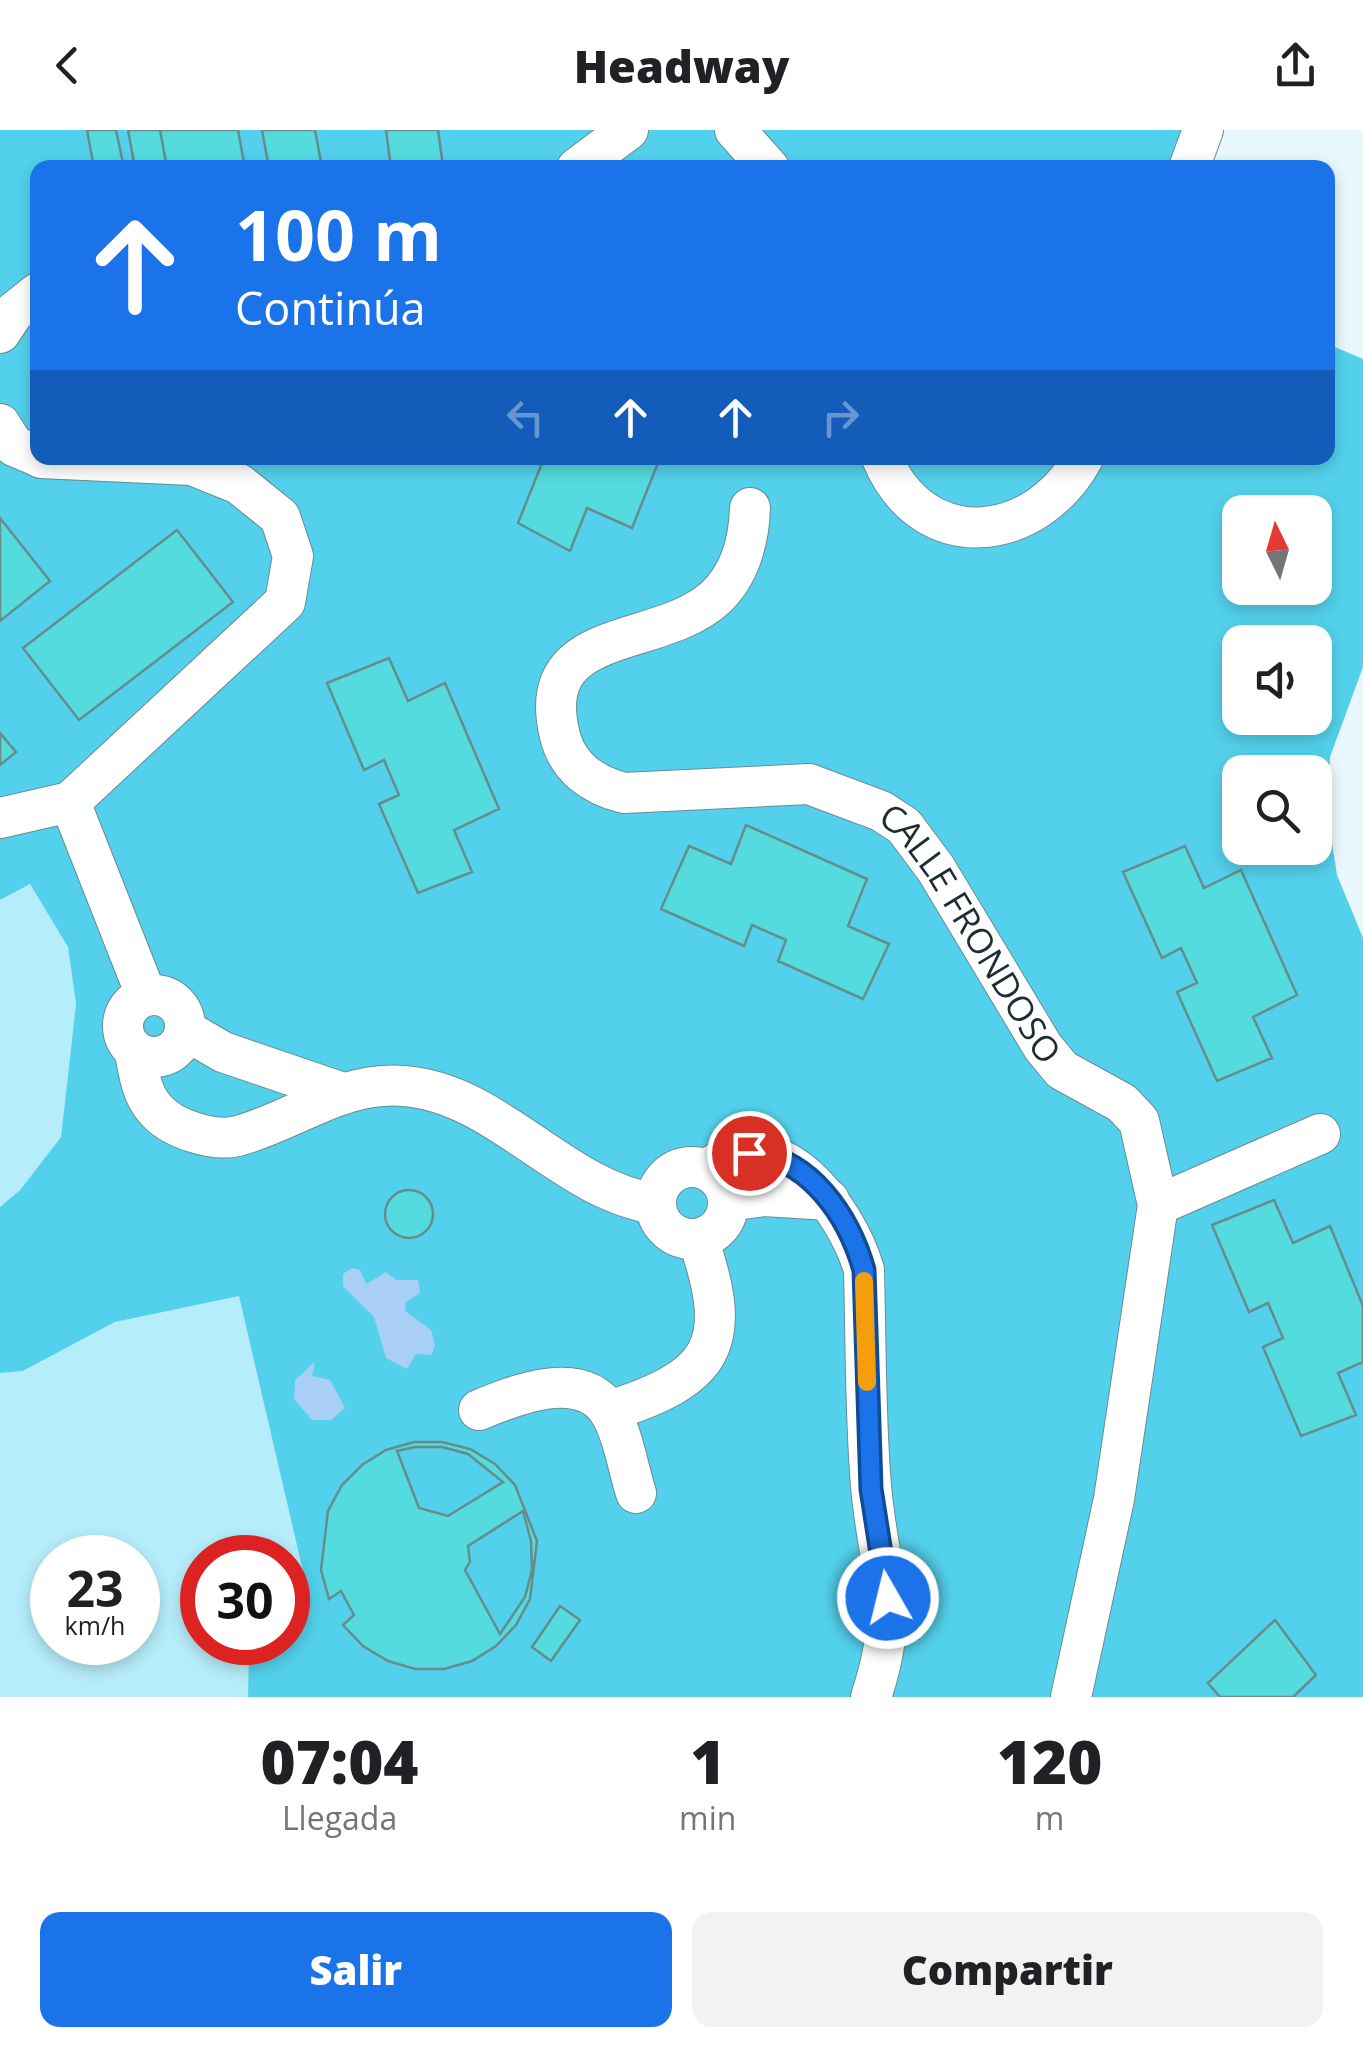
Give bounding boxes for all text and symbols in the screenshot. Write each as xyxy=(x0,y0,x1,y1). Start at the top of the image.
text: Headway xyxy=(574,35,789,96)
icon: back xyxy=(40,38,95,93)
icon: share xyxy=(1268,38,1323,93)
text: 100 m xyxy=(235,186,442,282)
icon: ahead xyxy=(70,200,200,330)
text: Continúa xyxy=(235,277,426,338)
icon: left xyxy=(498,390,553,445)
icon: ahead xyxy=(603,390,658,445)
icon: ahead xyxy=(708,390,763,445)
icon: right xyxy=(813,390,868,445)
north arrow xyxy=(1222,495,1332,605)
map controls xyxy=(1222,495,1332,865)
button: sound xyxy=(1222,625,1332,735)
button: search xyxy=(1222,755,1332,865)
street label: CALLE FRONDOSO xyxy=(871,792,1072,1073)
pin xyxy=(707,1111,792,1196)
icon: arrive xyxy=(722,1126,777,1181)
speed limit sign: 30 xyxy=(180,1535,310,1665)
position arrow xyxy=(836,1546,940,1650)
text: 23 xyxy=(66,1554,124,1622)
text: km/h xyxy=(65,1608,125,1642)
text: 07:04 xyxy=(261,1720,419,1802)
text: 1 xyxy=(690,1720,725,1802)
text: 120 xyxy=(997,1720,1102,1802)
text: Llegada xyxy=(282,1796,397,1839)
text: min xyxy=(679,1796,736,1839)
text: m xyxy=(1035,1796,1064,1839)
button: Salir xyxy=(40,1912,672,2027)
button: Compartir xyxy=(692,1912,1323,2027)

